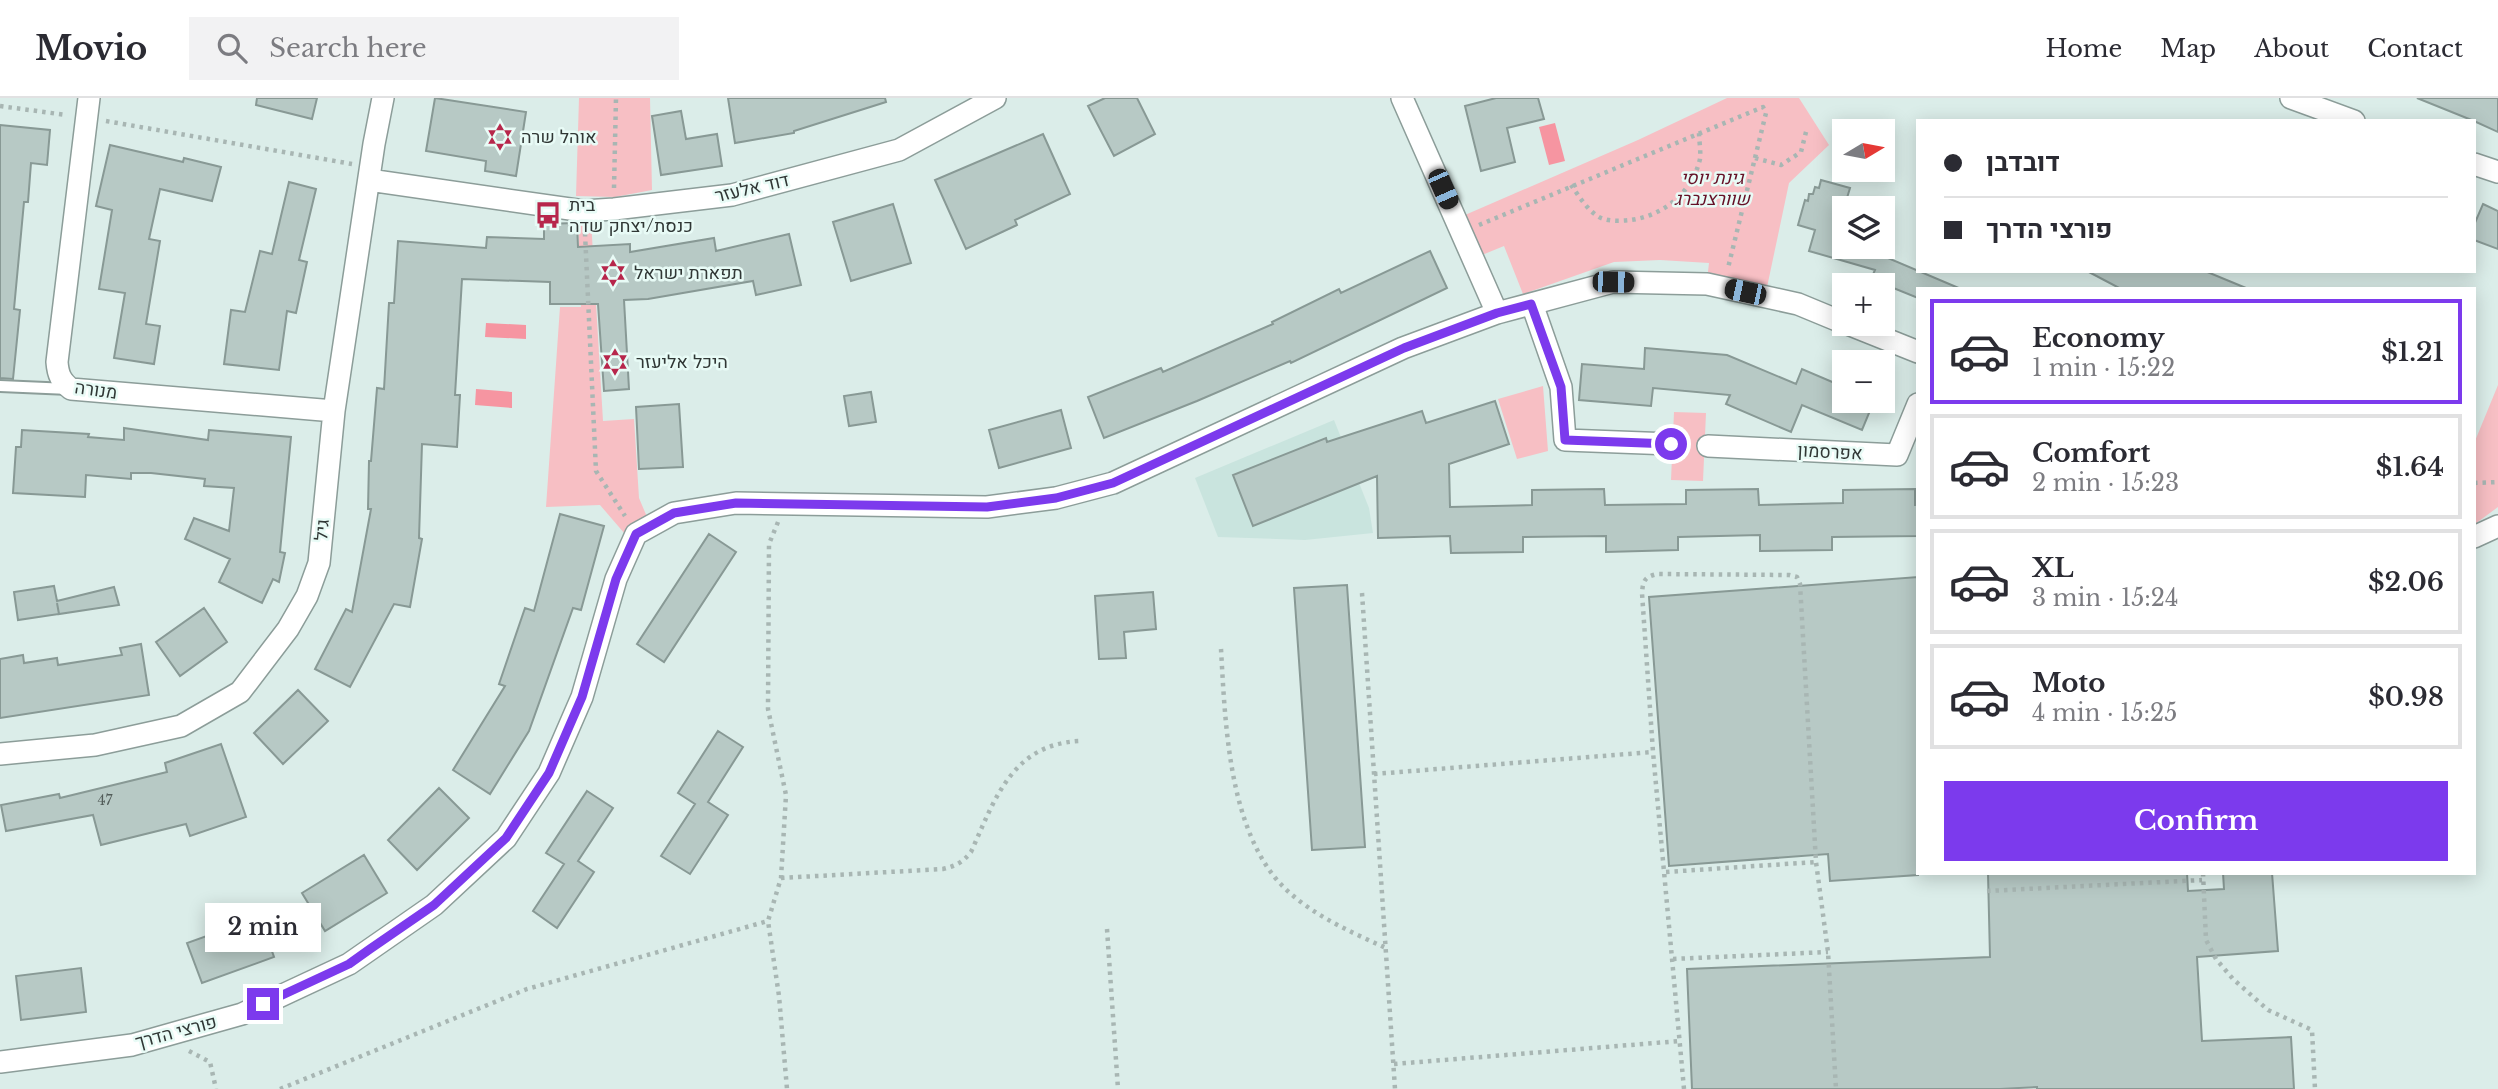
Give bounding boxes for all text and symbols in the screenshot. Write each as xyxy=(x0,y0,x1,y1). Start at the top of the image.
search box xyxy=(189,17,679,80)
text: Movio xyxy=(35,28,147,69)
icon: search xyxy=(213,29,251,67)
text: Search here xyxy=(269,32,427,64)
text: Home xyxy=(2046,34,2122,63)
text: Map xyxy=(2160,34,2216,63)
text: About xyxy=(2254,34,2329,63)
text: Contact xyxy=(2367,34,2463,63)
north arrow xyxy=(1832,119,1895,182)
map controls xyxy=(1832,119,1895,413)
synagogue icon: אוהל שרה xyxy=(485,122,515,152)
place label: אוהל שרה xyxy=(521,126,597,148)
text: דובדבן xyxy=(1986,146,2060,178)
car xyxy=(1425,166,1462,212)
park label: גינת יוסי שוורצנברג xyxy=(1674,167,1751,210)
street label: דוד אלעזר xyxy=(713,169,791,207)
place label: בית כנסת/יצחק שדה xyxy=(569,194,693,237)
button: layers xyxy=(1832,196,1895,259)
bus stop icon: בית כנסת/יצחק שדה xyxy=(533,200,563,230)
text: פורצי הדרך xyxy=(1986,213,2112,245)
synagogue icon: תפארת ישראל xyxy=(598,258,628,288)
place label: תפארת ישראל xyxy=(634,262,743,284)
car xyxy=(1592,271,1635,293)
button: + xyxy=(1832,273,1895,336)
car xyxy=(1723,277,1768,307)
icon: car xyxy=(1948,320,2011,383)
text: Economy xyxy=(2032,322,2165,354)
text: $1.21 xyxy=(2381,336,2444,368)
synagogue icon: היכל אליעזר xyxy=(600,347,630,377)
button: − xyxy=(1832,350,1895,413)
place label: היכל אליעזר xyxy=(636,351,728,373)
text: 1 min · 15:22 xyxy=(2032,354,2175,382)
street label: מנורה xyxy=(73,376,119,404)
route start xyxy=(1655,428,1687,460)
icon: car xyxy=(1948,435,2011,498)
text: Comfort xyxy=(2032,437,2150,469)
street label: אפרסמון xyxy=(1797,439,1863,465)
text: $1.64 xyxy=(2376,451,2444,483)
text: 2 min · 15:23 xyxy=(2032,469,2179,497)
street label: גיל xyxy=(310,518,334,542)
icon: car xyxy=(1948,550,2011,613)
text: XL xyxy=(2032,552,2074,584)
text: $2.06 xyxy=(2368,566,2444,598)
text: 3 min · 15:24 xyxy=(2032,584,2178,612)
icon: car xyxy=(1948,665,2011,728)
text: Moto xyxy=(2032,667,2105,699)
text: $0.98 xyxy=(2368,681,2444,713)
text: 4 min · 15:25 xyxy=(2032,699,2177,727)
button: Confirm xyxy=(1944,781,2448,861)
house number: 47 xyxy=(97,791,114,809)
callout: 2 min xyxy=(205,902,321,951)
text: 2 min xyxy=(228,913,298,941)
route end xyxy=(247,988,279,1020)
street label: פורצי הדרך xyxy=(133,1011,219,1053)

